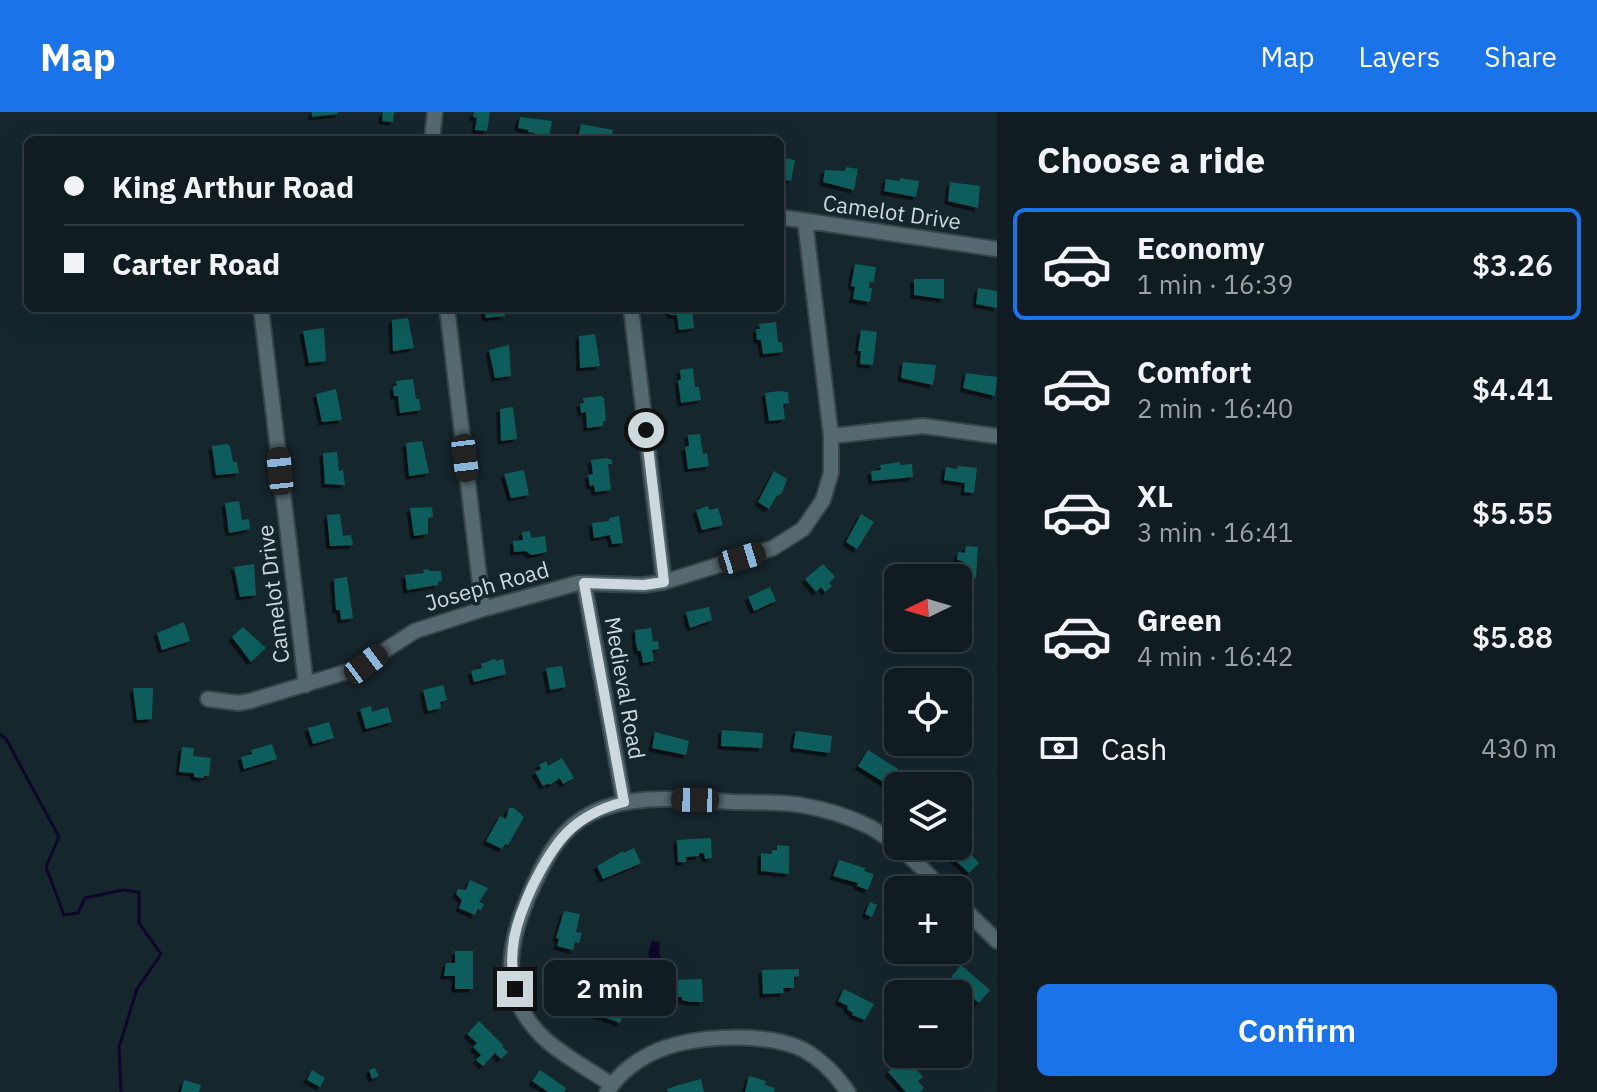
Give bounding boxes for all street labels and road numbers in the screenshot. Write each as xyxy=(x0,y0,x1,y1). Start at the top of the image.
street label: Camelot Drive xyxy=(821,187,963,236)
street label: Camelot Drive xyxy=(250,523,295,665)
street label: Joseph Road xyxy=(422,554,552,617)
street label: Medieval Road xyxy=(599,614,652,761)

